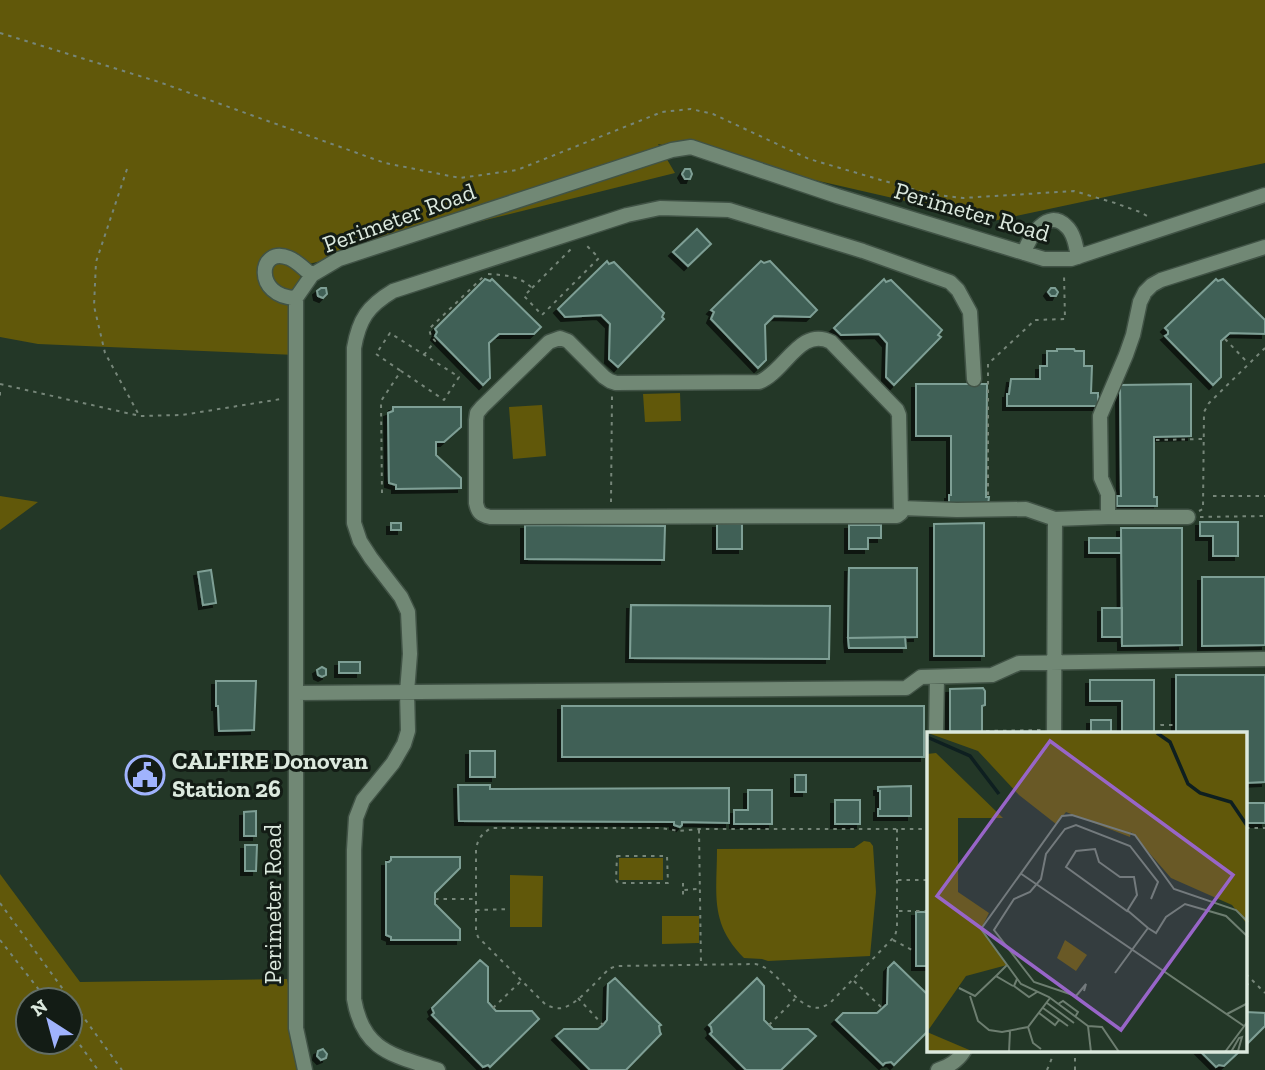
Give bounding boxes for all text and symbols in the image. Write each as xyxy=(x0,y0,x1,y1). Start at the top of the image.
street label: Perimeter Road xyxy=(891,175,1053,248)
street label: Perimeter Road xyxy=(319,177,479,259)
inset map xyxy=(927,732,1248,1052)
place label: CALFIRE Donovan Station 26 xyxy=(172,746,368,803)
public building icon: CALFIRE Donovan Station 26 xyxy=(124,754,166,796)
street label: Perimeter Road xyxy=(258,824,287,984)
north arrow xyxy=(14,986,84,1056)
text: N xyxy=(27,994,52,1021)

